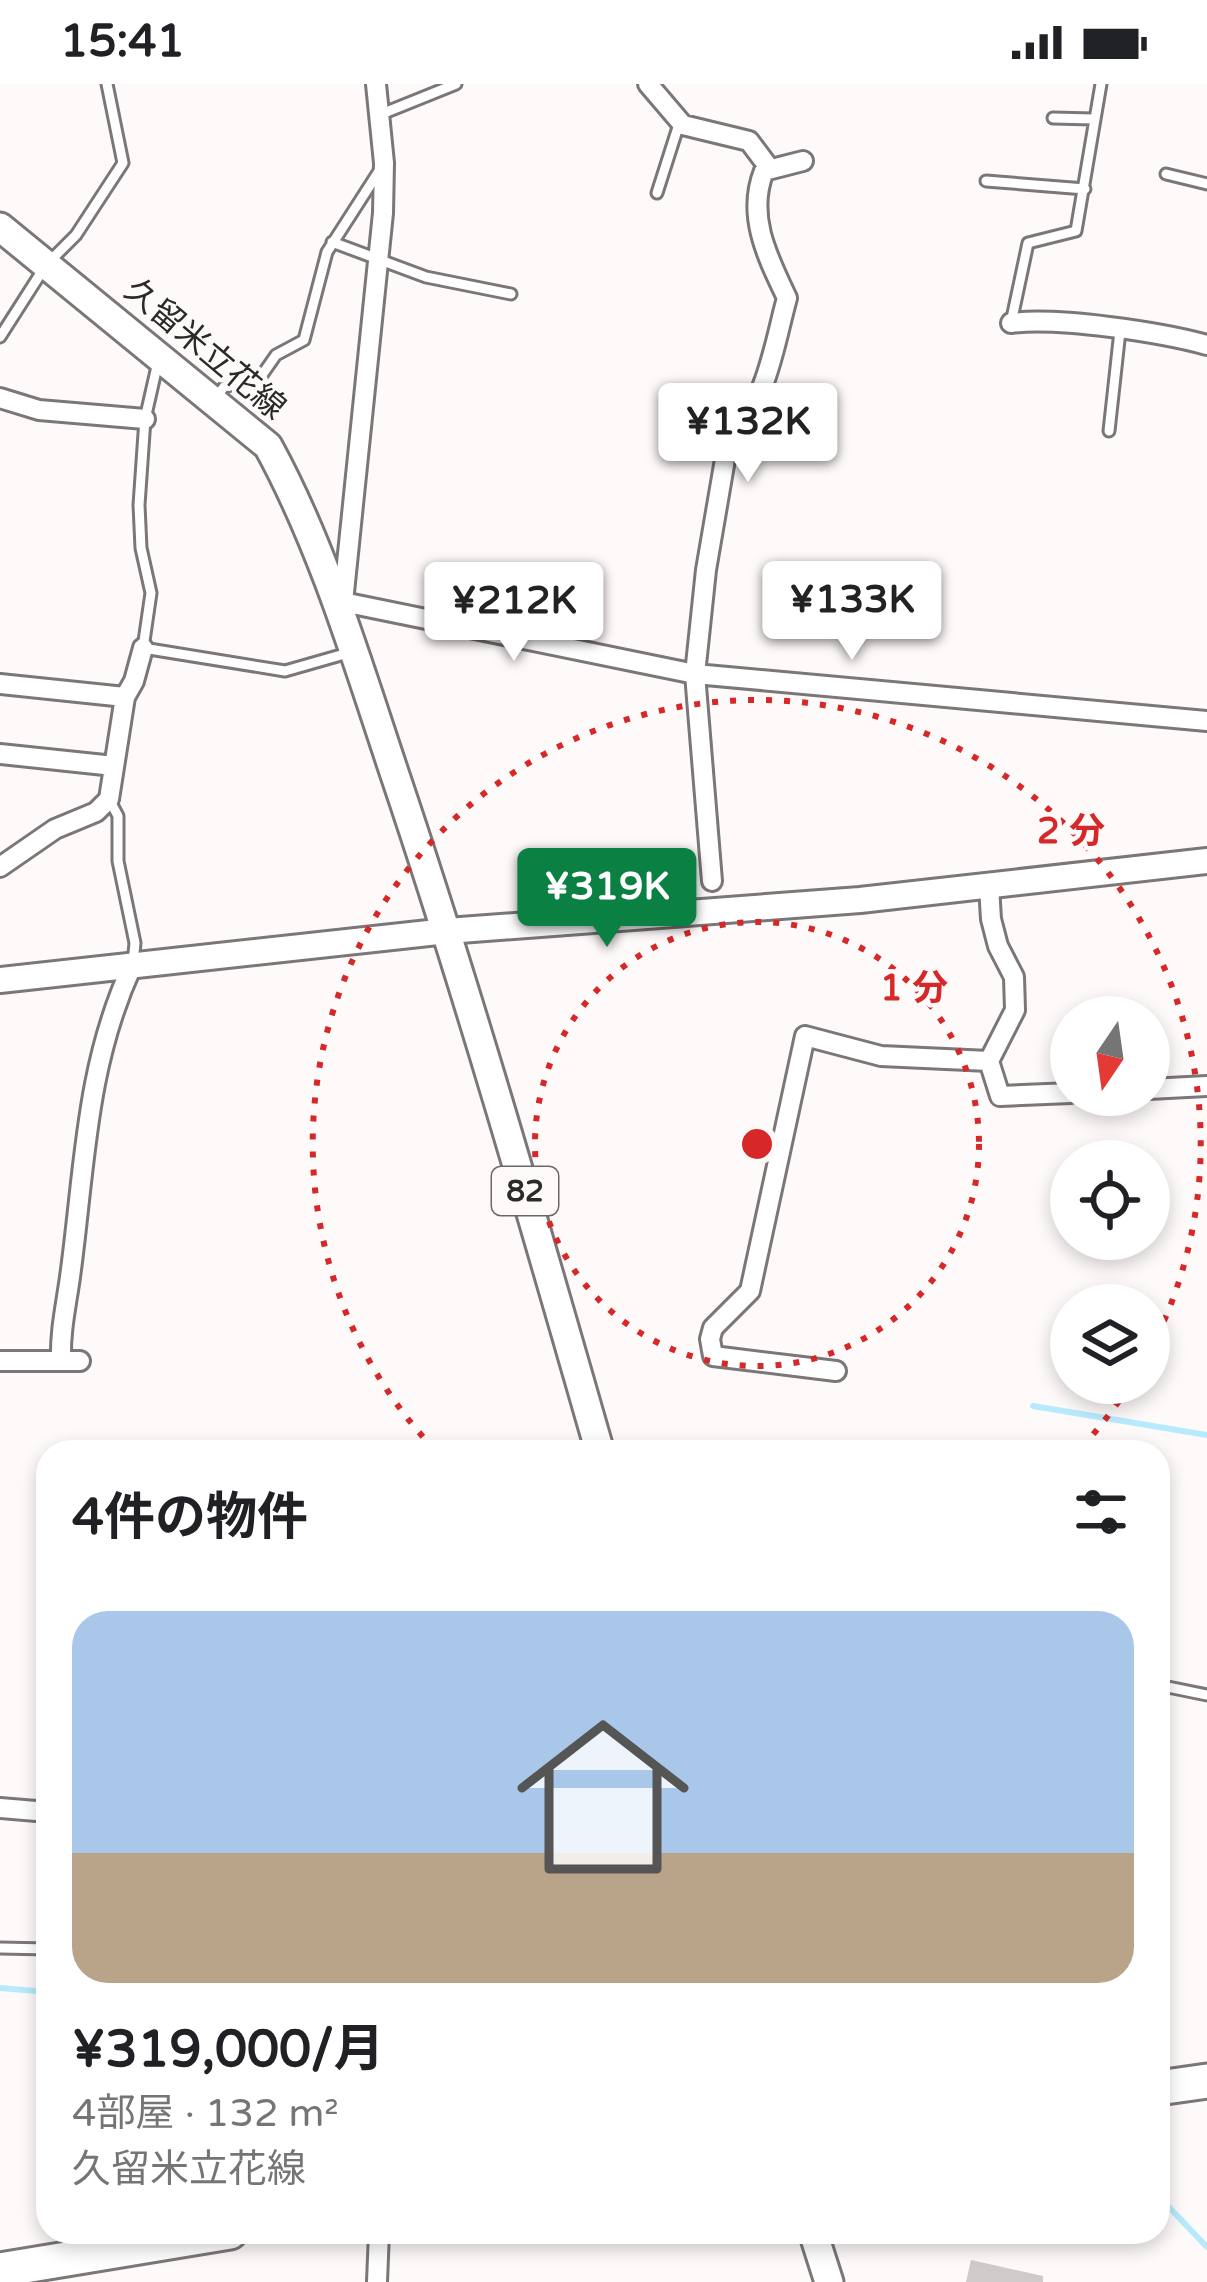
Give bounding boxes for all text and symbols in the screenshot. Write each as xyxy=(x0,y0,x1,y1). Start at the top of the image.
text: 15:41 xyxy=(60,15,185,69)
street label: 久留米立花線 xyxy=(117,270,293,428)
pin: ¥132K xyxy=(664,383,832,485)
text: ¥132K xyxy=(685,398,811,445)
pin: ¥133K xyxy=(768,561,936,663)
pin: ¥212K xyxy=(430,562,598,664)
text: ¥133K xyxy=(789,576,915,623)
text: ¥212K xyxy=(451,577,577,624)
text: 2 分 xyxy=(1037,810,1105,853)
pin: ¥319K xyxy=(523,848,691,950)
text: ¥319K xyxy=(544,863,670,910)
text: 1 分 xyxy=(880,967,948,1010)
north arrow xyxy=(1050,996,1170,1116)
map controls xyxy=(1050,996,1170,1404)
centre of rings xyxy=(736,1123,778,1165)
button: locate xyxy=(1050,1140,1170,1260)
road number: 82 xyxy=(492,1167,558,1215)
button: layers xyxy=(1050,1284,1170,1404)
icon: filters xyxy=(1068,1479,1134,1545)
text: 4件の物件 xyxy=(72,1487,308,1549)
icon: home xyxy=(495,1689,711,1905)
text: ¥319,000/月 xyxy=(72,2019,385,2081)
text: 4部屋 · 132 m² xyxy=(72,2090,339,2137)
text: 久留米立花線 xyxy=(72,2146,306,2193)

